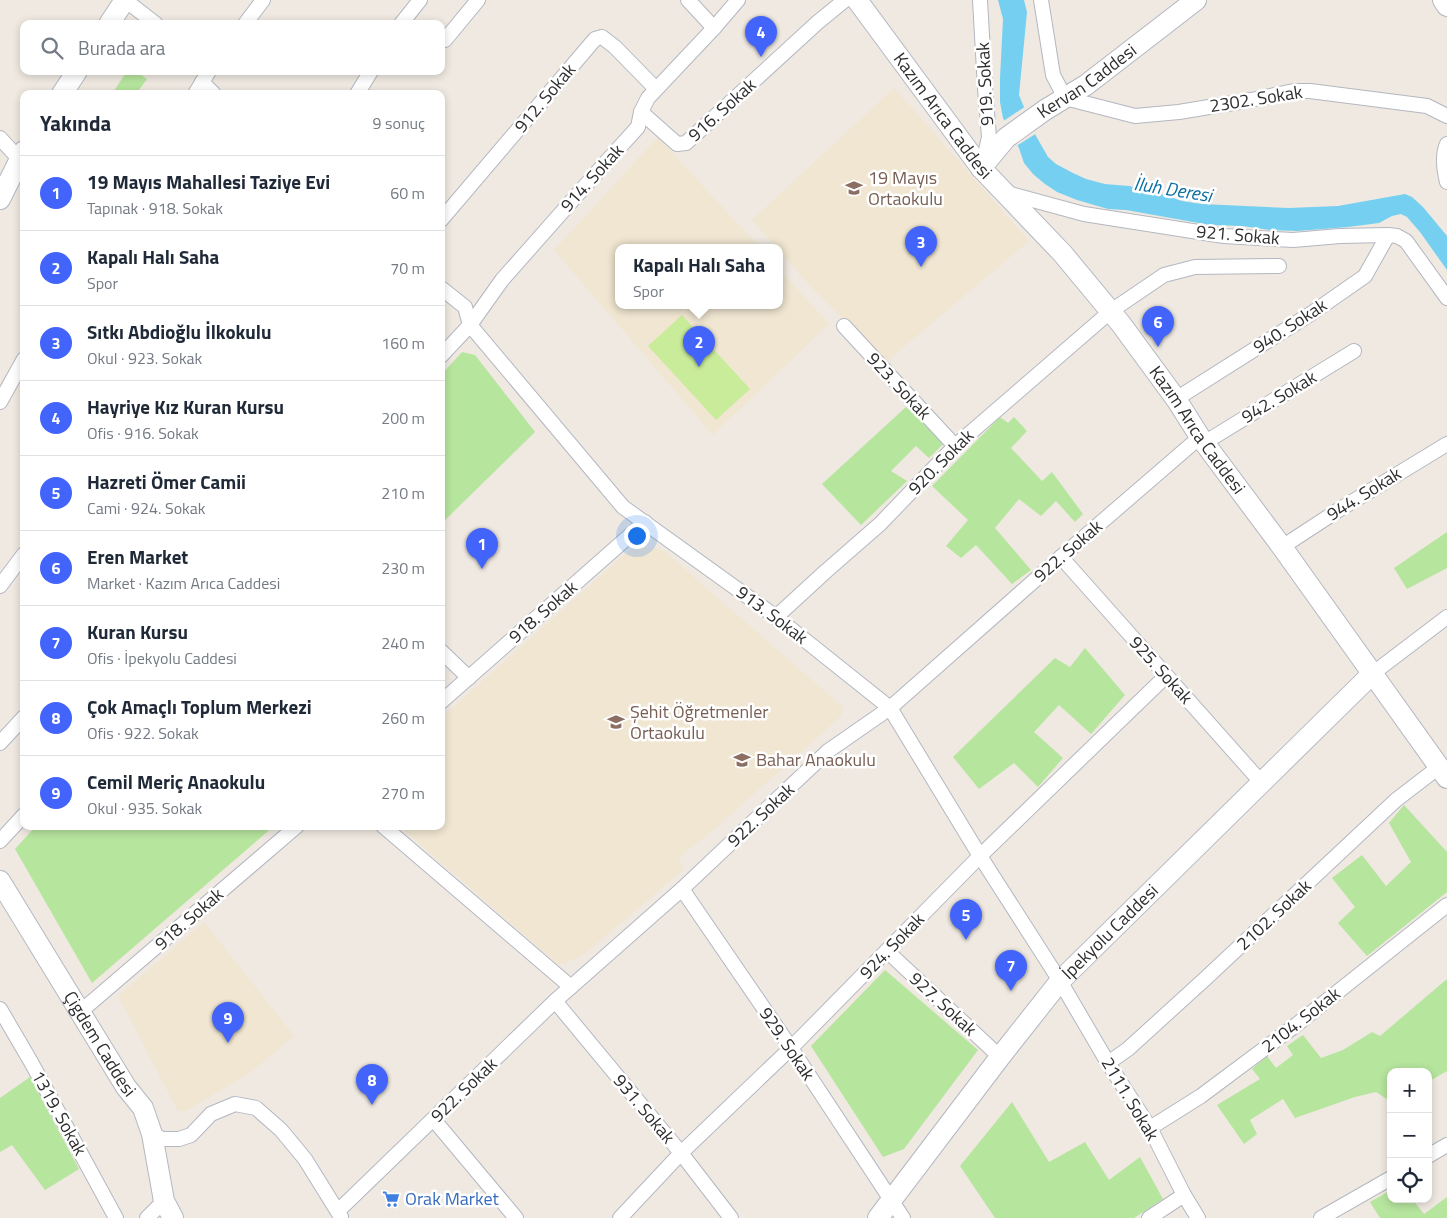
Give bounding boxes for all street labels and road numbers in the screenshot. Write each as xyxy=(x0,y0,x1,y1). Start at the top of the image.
street label: Kervan Caddesi xyxy=(1031,37,1142,125)
street label: 919. Sokak xyxy=(969,41,1000,126)
street label: Kazım Arıca Caddesi xyxy=(887,47,999,185)
street label: 912. Sokak xyxy=(507,57,582,138)
street label: 916. Sokak xyxy=(682,71,762,148)
street label: 2302. Sokak xyxy=(1208,78,1305,119)
street label: 914. Sokak xyxy=(554,137,630,218)
street label: 921. Sokak xyxy=(1195,217,1281,252)
street label: 940. Sokak xyxy=(1247,291,1332,360)
street label: 923. Sokak xyxy=(861,346,938,426)
street label: Kazım Arıca Caddesi xyxy=(1143,360,1252,500)
street label: 942. Sokak xyxy=(1236,363,1322,430)
street label: 920. Sokak xyxy=(902,422,980,501)
street label: 944. Sokak xyxy=(1321,460,1407,527)
street label: 922. Sokak xyxy=(1027,513,1108,588)
street label: 918. Sokak xyxy=(502,574,583,649)
street label: 913. Sokak xyxy=(731,579,814,651)
street label: 925. Sokak xyxy=(1123,630,1200,710)
street label: 922. Sokak xyxy=(721,776,801,853)
street label: 2102. Sokak xyxy=(1230,873,1317,956)
street label: İpekyolu Caddesi xyxy=(1055,877,1164,985)
street label: 918. Sokak xyxy=(148,881,229,956)
street label: 924. Sokak xyxy=(853,906,931,985)
street label: 927. Sokak xyxy=(904,965,983,1042)
street label: 2104. Sokak xyxy=(1255,980,1346,1059)
street label: Çigdem Caddesi xyxy=(57,985,143,1103)
street label: 929. Sokak xyxy=(753,1002,822,1086)
street label: 922. Sokak xyxy=(424,1051,503,1128)
street label: 2111. Sokak xyxy=(1095,1052,1166,1146)
street label: 1319. Sokak xyxy=(25,1065,94,1161)
street label: 931. Sokak xyxy=(607,1068,682,1150)

